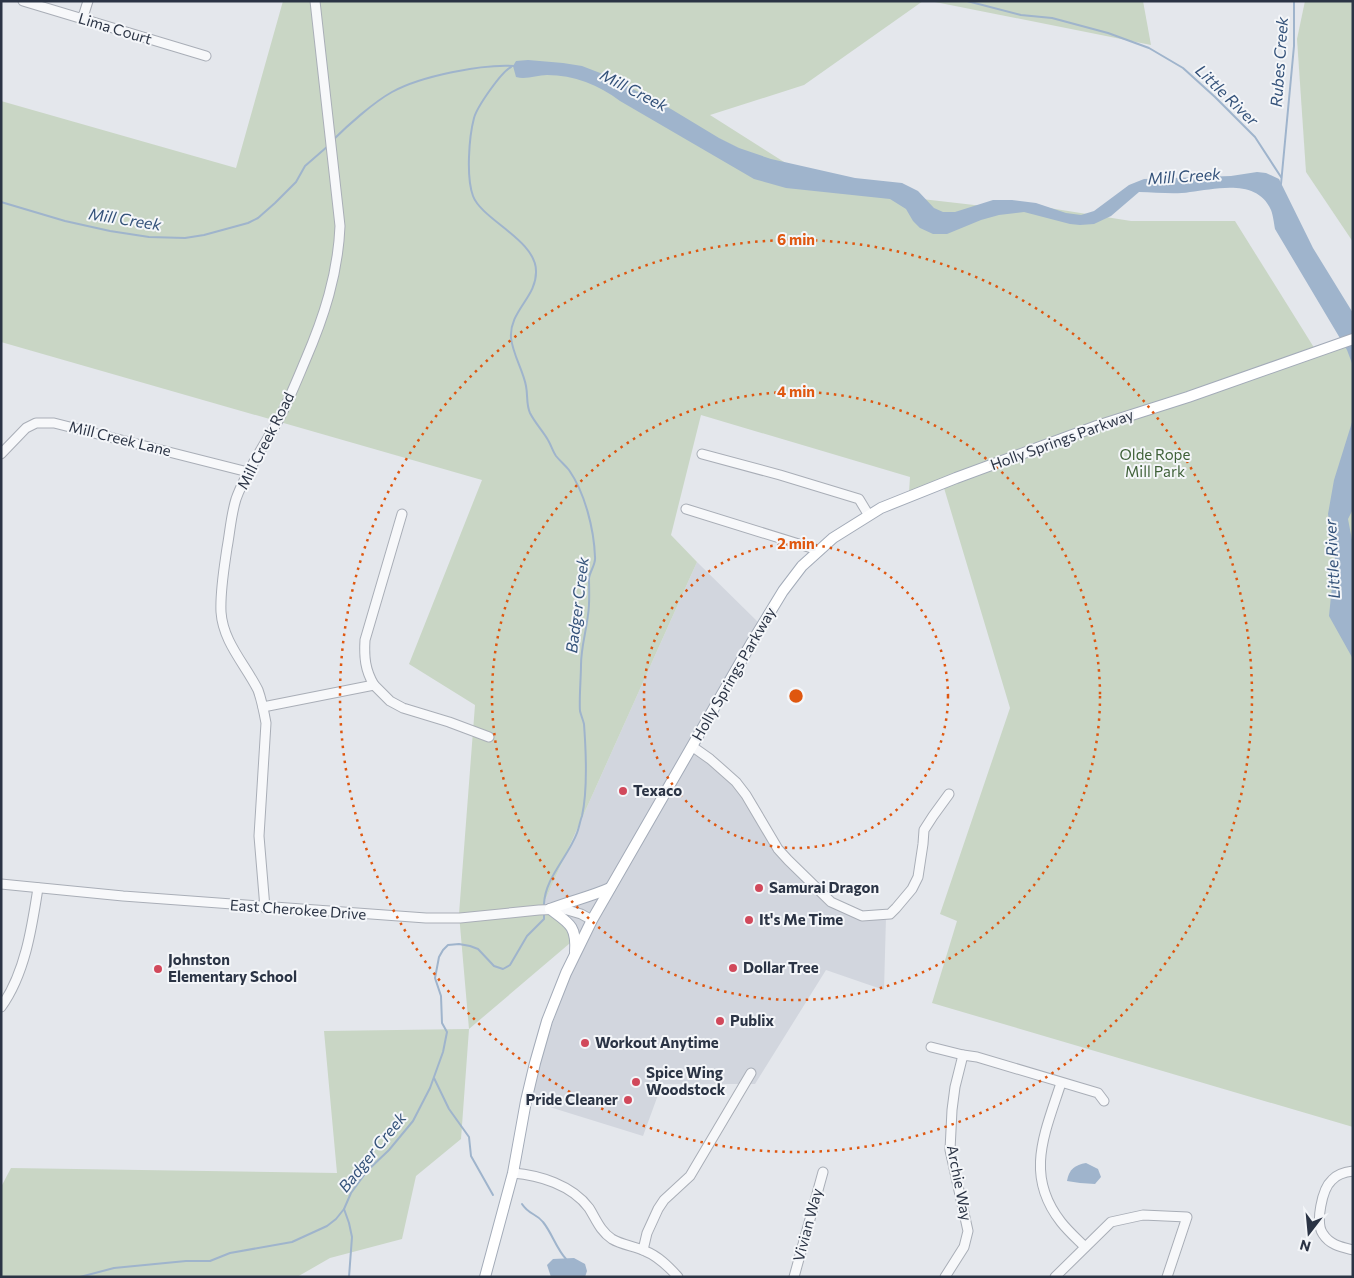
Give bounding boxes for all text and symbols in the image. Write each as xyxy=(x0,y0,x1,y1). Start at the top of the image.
street label: Lima Court xyxy=(76,8,154,48)
water label: Rubes Creek xyxy=(1266,16,1291,108)
water label: Little River xyxy=(1192,60,1263,130)
water label: Mill Creek xyxy=(597,64,671,115)
water label: Mill Creek xyxy=(1147,163,1221,188)
water label: Mill Creek xyxy=(87,203,163,234)
text: 6 min xyxy=(777,230,815,248)
text: 4 min xyxy=(777,382,815,400)
street label: Mill Creek Road xyxy=(233,389,297,492)
street label: Holly Springs Parkway xyxy=(988,405,1136,473)
street label: Mill Creek Lane xyxy=(67,417,173,459)
park label: Olde Rope Mill Park xyxy=(1120,445,1190,480)
water label: Little River xyxy=(1320,518,1343,599)
text: 2 min xyxy=(777,534,815,552)
water label: Badger Creek xyxy=(561,555,592,654)
street label: Holly Springs Parkway xyxy=(688,603,779,743)
centre of rings xyxy=(787,687,805,705)
place label: Texaco xyxy=(633,781,682,799)
marker: Texaco xyxy=(617,785,629,797)
place label: Samurai Dragon xyxy=(769,878,879,896)
marker: Samurai Dragon xyxy=(753,882,765,894)
street label: East Cherokee Drive xyxy=(229,895,367,923)
place label: It's Me Time xyxy=(759,910,843,928)
marker: It's Me Time xyxy=(743,914,755,926)
place label: Johnston Elementary School xyxy=(168,950,297,985)
place label: Dollar Tree xyxy=(743,958,819,976)
marker: Dollar Tree xyxy=(727,962,739,974)
marker: Johnston Elementary School xyxy=(152,963,164,975)
place label: Publix xyxy=(730,1011,774,1029)
marker: Publix xyxy=(714,1015,726,1027)
place label: Workout Anytime xyxy=(595,1033,719,1051)
marker: Workout Anytime xyxy=(579,1037,591,1049)
place label: Spice Wing Woodstock xyxy=(646,1063,726,1098)
marker: Spice Wing Woodstock xyxy=(630,1076,642,1088)
place label: Pride Cleaner xyxy=(525,1090,618,1108)
marker: Pride Cleaner xyxy=(622,1094,634,1106)
water label: Badger Creek xyxy=(334,1108,410,1195)
street label: Archie Way xyxy=(944,1143,976,1222)
street label: Vivian Way xyxy=(789,1186,825,1263)
north arrow xyxy=(1284,1208,1334,1258)
text: N xyxy=(1298,1236,1313,1256)

